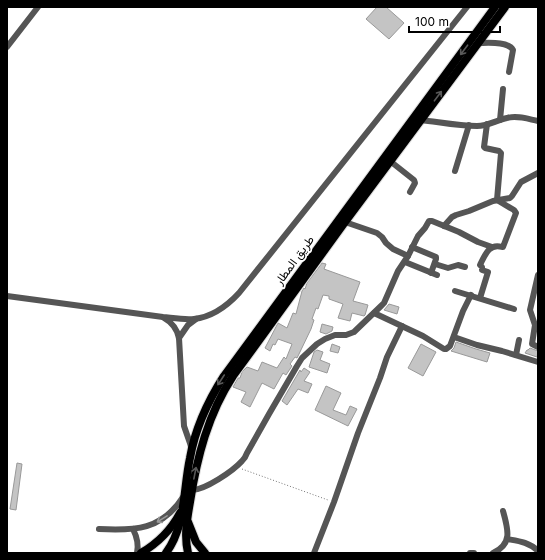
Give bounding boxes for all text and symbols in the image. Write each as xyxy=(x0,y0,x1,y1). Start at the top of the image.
scale bar xyxy=(409,8,500,34)
text: 100 m xyxy=(415,14,449,29)
one-way arrow xyxy=(460,44,468,55)
one-way arrow xyxy=(434,91,442,102)
street label: طريق المطار xyxy=(271,232,318,289)
one-way arrow xyxy=(217,374,225,385)
one-way arrow xyxy=(191,467,199,480)
one-way arrow xyxy=(157,515,168,523)

